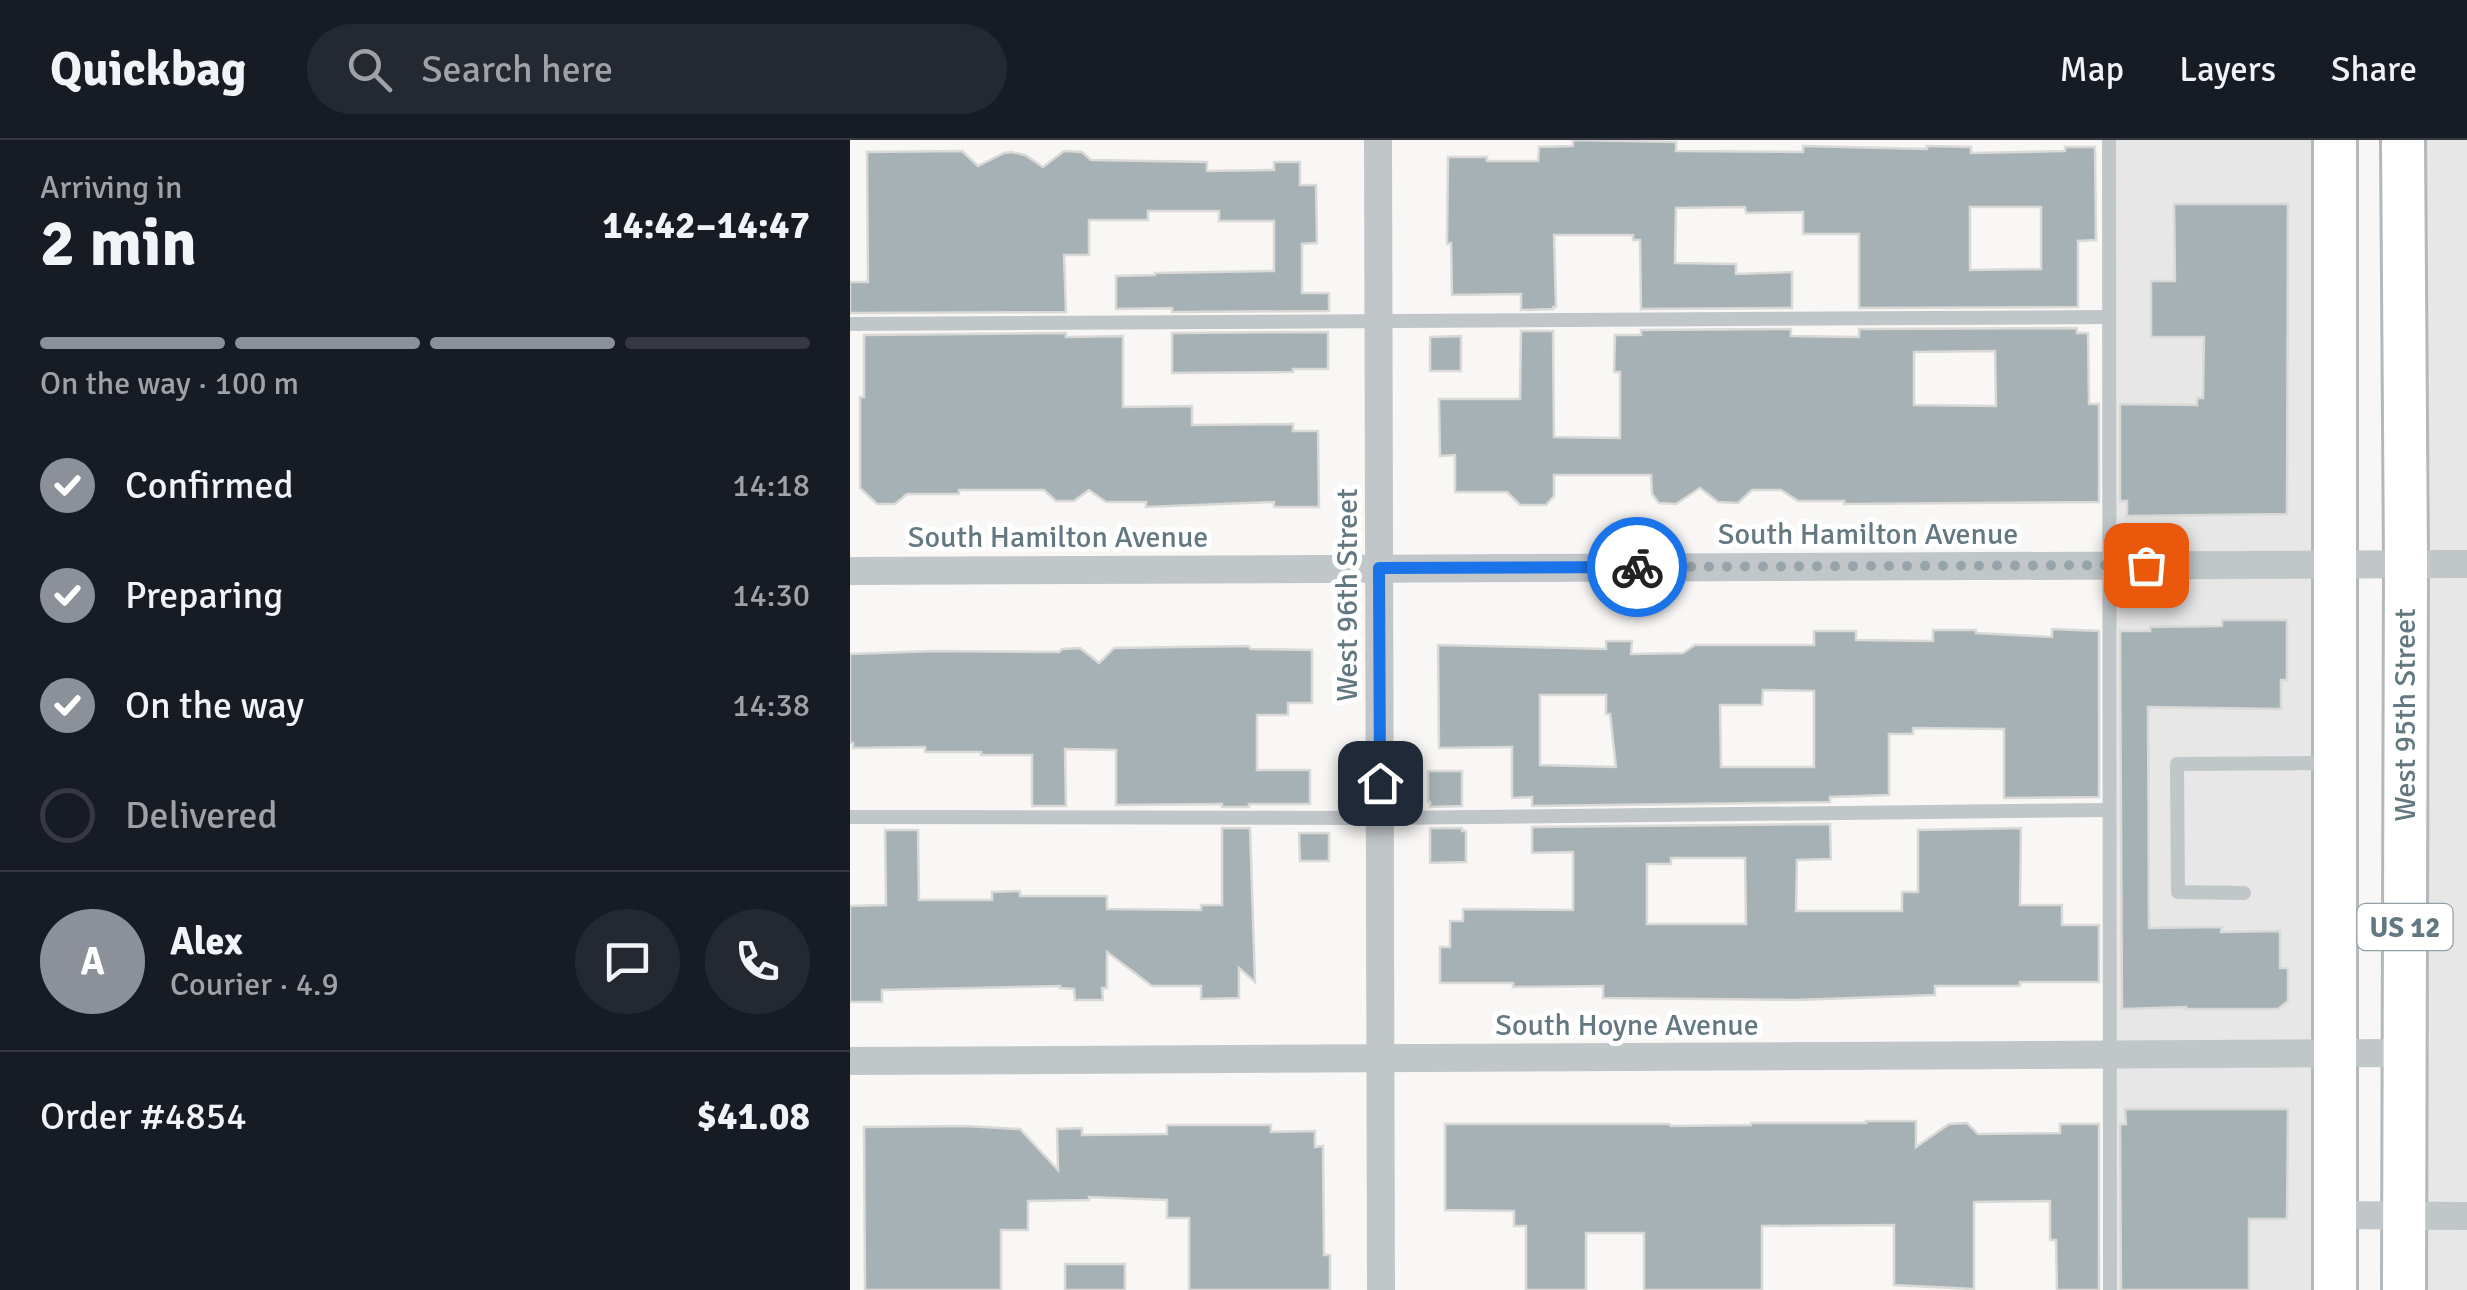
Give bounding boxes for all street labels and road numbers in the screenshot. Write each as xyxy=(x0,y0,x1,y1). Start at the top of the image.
street label: West 96th Street xyxy=(1329,488,1366,702)
street label: South Hamilton Avenue xyxy=(1718,516,2018,553)
street label: South Hamilton Avenue xyxy=(908,519,1208,556)
street label: West 95th Street xyxy=(2387,608,2424,822)
road number: US 12 xyxy=(2358,904,2452,950)
street label: South Hoyne Avenue xyxy=(1495,1007,1759,1044)

